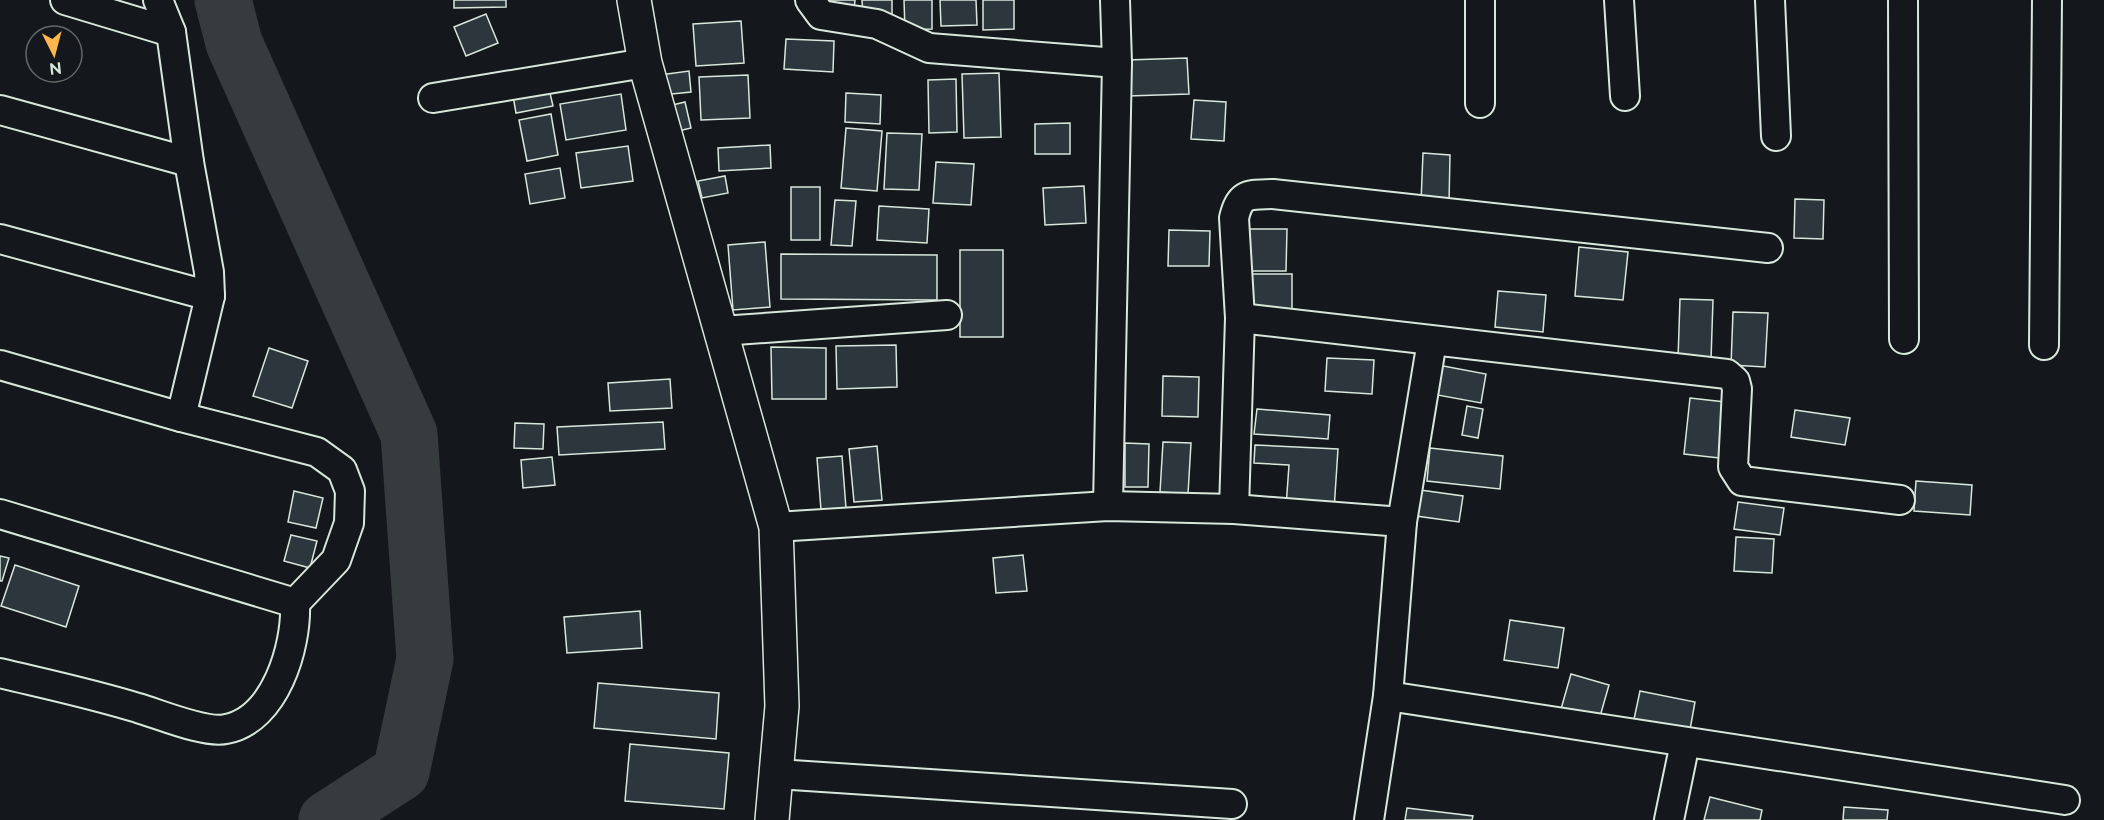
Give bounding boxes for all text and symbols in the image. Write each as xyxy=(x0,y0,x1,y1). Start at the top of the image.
north arrow xyxy=(24,24,84,84)
text: N xyxy=(48,58,63,79)

